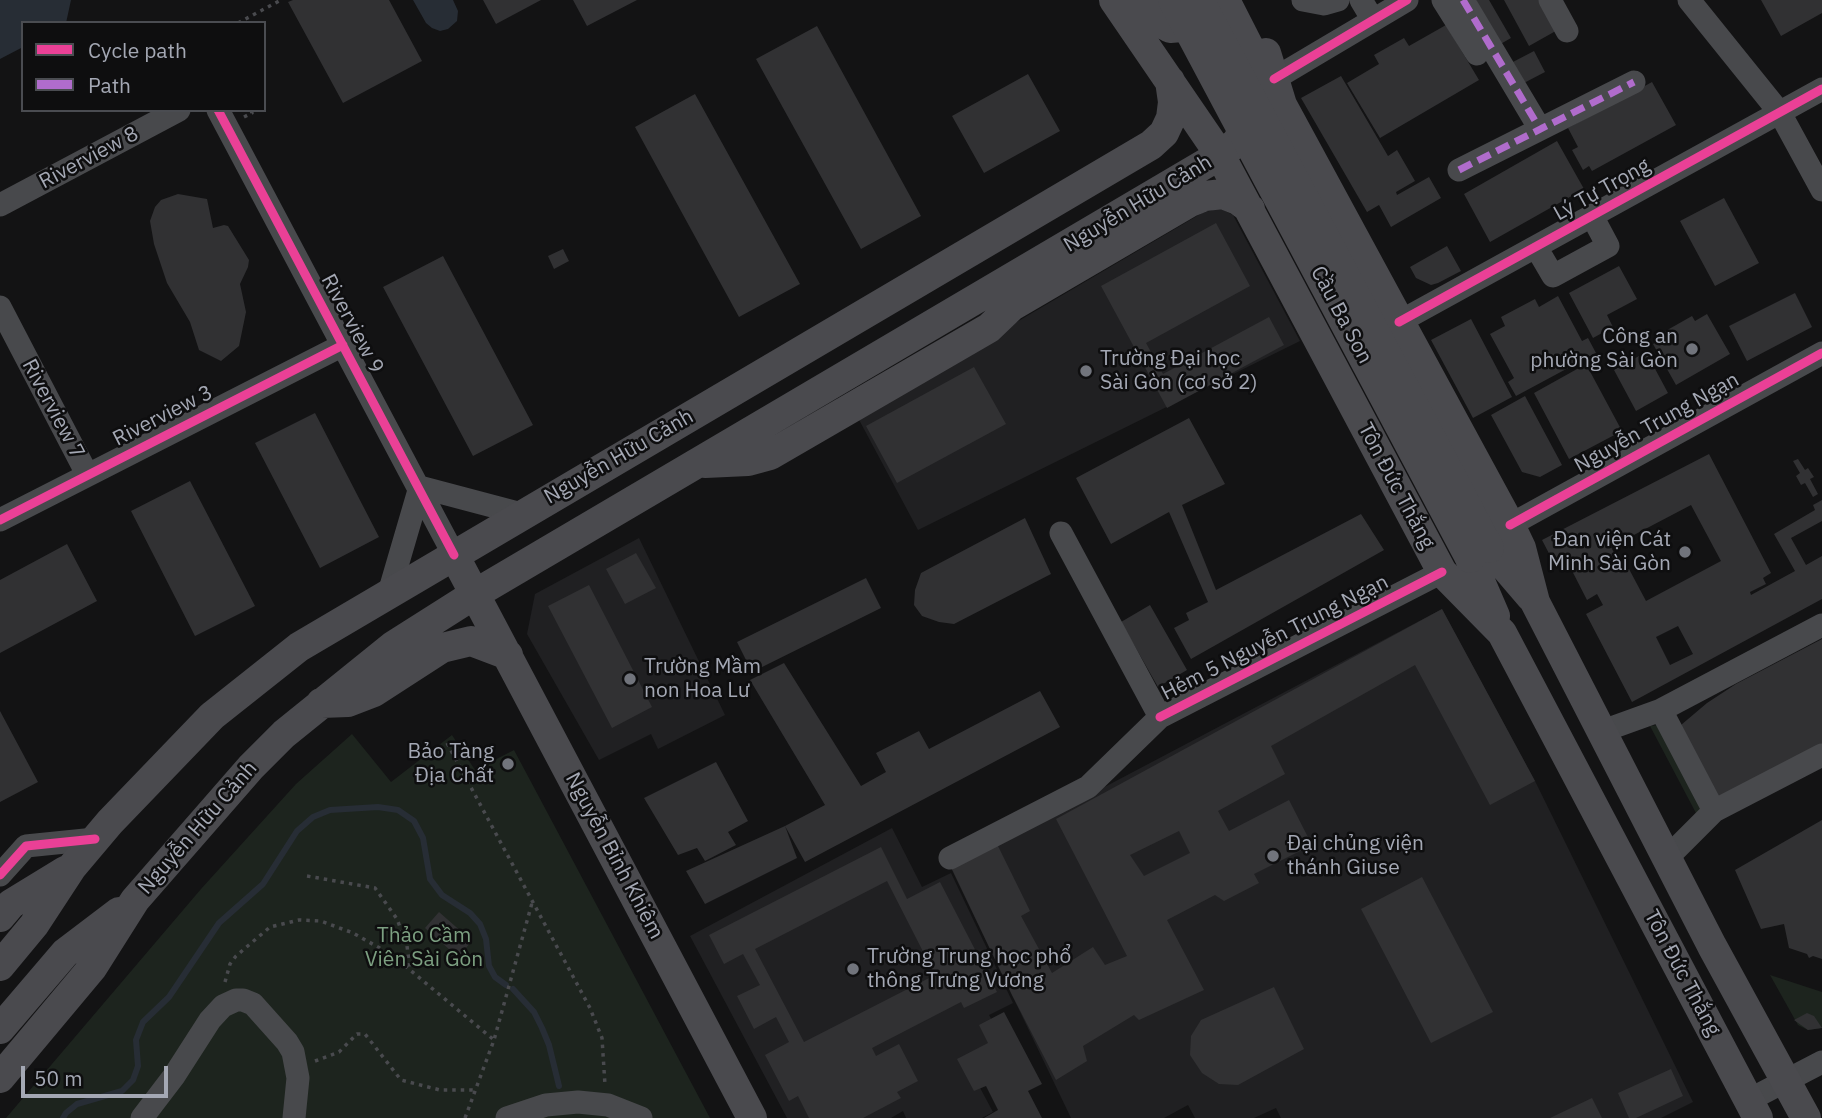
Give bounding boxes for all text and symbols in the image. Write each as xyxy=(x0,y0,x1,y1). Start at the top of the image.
legend xyxy=(21,21,266,112)
text: Cycle path xyxy=(88,36,187,64)
text: Path xyxy=(88,71,131,99)
street label: Riverview 8 xyxy=(35,121,143,195)
street label: Nguyễn Hữu Cảnh xyxy=(1059,150,1217,258)
street label: Lý Tự Trọng xyxy=(1549,153,1655,227)
street label: Cầu Ba Son xyxy=(1305,262,1377,368)
street label: Riverview 9 xyxy=(315,270,389,378)
place label: Công an phường Sài Gòn xyxy=(1530,324,1678,374)
marker: Công an phường Sài Gòn xyxy=(1684,341,1700,357)
place label: Trường Đại học Sài Gòn (cơ sở 2) xyxy=(1100,346,1258,396)
street label: Riverview 7 xyxy=(16,355,90,463)
marker: Trường Đại học Sài Gòn (cơ sở 2) xyxy=(1078,363,1094,379)
street label: Nguyễn Trung Ngạn xyxy=(1570,367,1744,479)
street label: Riverview 3 xyxy=(109,380,217,452)
street label: Nguyễn Hữu Cảnh xyxy=(540,404,698,510)
street label: Tôn Đức Thắng xyxy=(1352,419,1440,553)
place label: Đan viện Cát Minh Sài Gòn xyxy=(1548,527,1671,577)
marker: Đan viện Cát Minh Sài Gòn xyxy=(1677,544,1693,560)
street label: Hẻm 5 Nguyễn Trung Ngạn xyxy=(1157,570,1393,706)
place label: Trường Mầm non Hoa Lư xyxy=(644,654,761,704)
marker: Trường Mầm non Hoa Lư xyxy=(622,671,638,687)
place label: Bảo Tàng Địa Chất xyxy=(408,739,494,789)
street label: Nguyễn Hữu Cảnh xyxy=(133,756,263,900)
marker: Bảo Tàng Địa Chất xyxy=(500,756,516,772)
street label: Nguyễn Bỉnh Khiêm xyxy=(560,769,668,943)
place label: Đại chủng viện thánh Giuse xyxy=(1287,831,1424,881)
marker: Đại chủng viện thánh Giuse xyxy=(1265,848,1281,864)
street label: Tôn Đức Thắng xyxy=(1638,906,1726,1040)
park label: Thảo Cầm Viên Sài Gòn xyxy=(365,923,483,973)
place label: Trường Trung học phổ thông Trưng Vương xyxy=(867,944,1071,994)
marker: Trường Trung học phổ thông Trưng Vương xyxy=(845,961,861,977)
scale bar xyxy=(24,1052,172,1096)
text: 50 m xyxy=(34,1064,83,1092)

